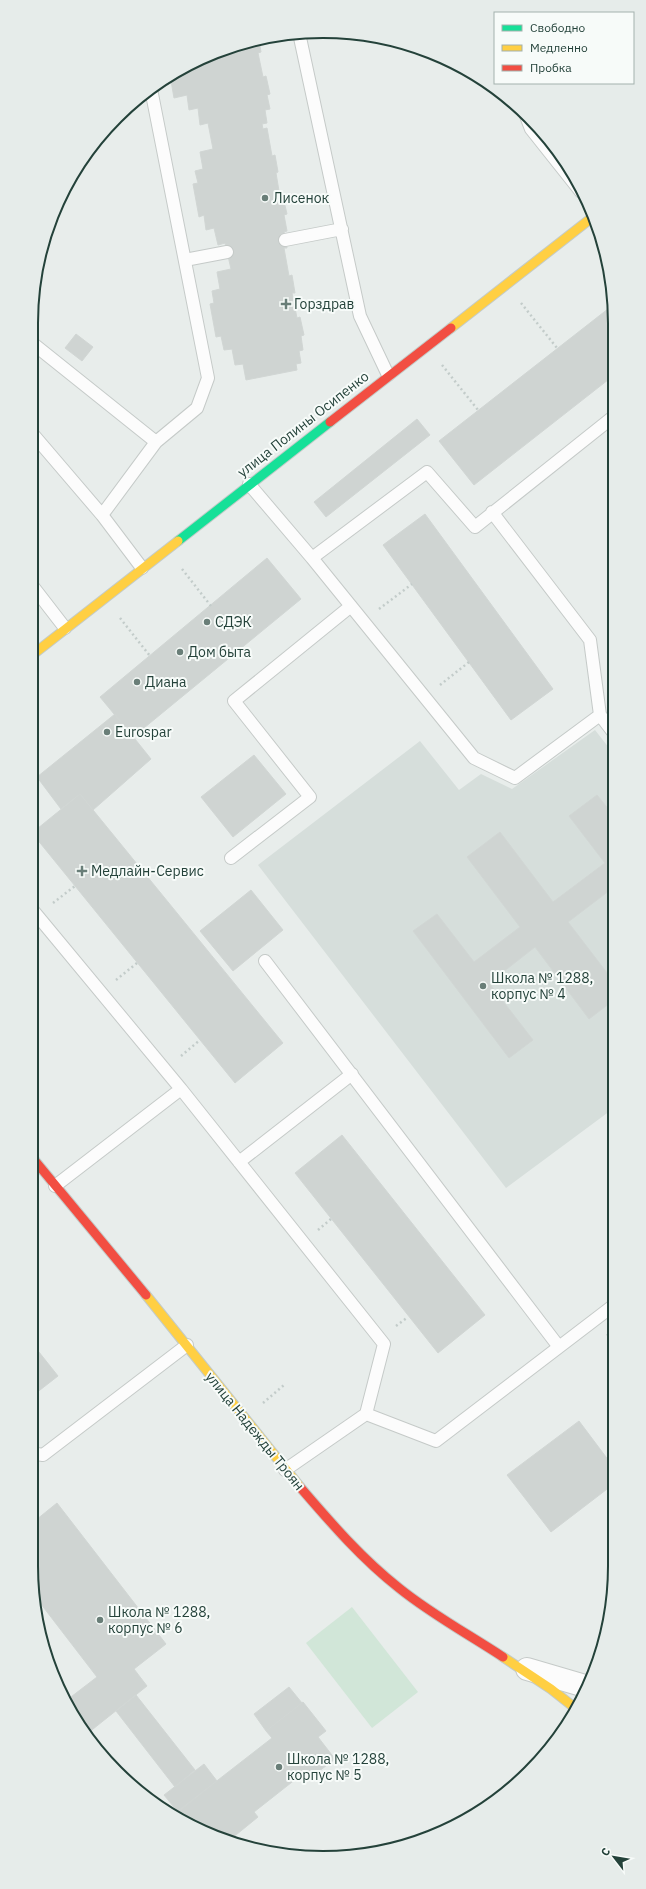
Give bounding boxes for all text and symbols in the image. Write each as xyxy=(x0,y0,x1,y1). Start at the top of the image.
legend xyxy=(494,12,634,84)
text: Свободно xyxy=(530,20,586,35)
text: Медленно xyxy=(530,40,588,55)
text: Пробка xyxy=(530,60,572,75)
place label: Лисенок xyxy=(273,189,330,207)
marker: Лисенок xyxy=(260,193,270,203)
place label: Горздрав xyxy=(294,295,354,313)
marker: Горздрав xyxy=(281,299,291,309)
street label: улица Полины Осипенко xyxy=(234,367,372,481)
place label: СДЭК xyxy=(215,613,252,631)
marker: СДЭК xyxy=(202,617,212,627)
place label: Дом быта xyxy=(188,643,251,661)
marker: Дом быта xyxy=(175,647,185,657)
place label: Диана xyxy=(145,673,187,691)
marker: Диана xyxy=(132,677,142,687)
place label: Eurospar xyxy=(115,723,172,741)
marker: Eurospar xyxy=(102,727,112,737)
place label: Медлайн-Сервис xyxy=(91,862,204,880)
marker: Медлайн-Сервис xyxy=(76,865,88,877)
place label: Школа № 1288, корпус № 4 xyxy=(491,969,593,1003)
marker: Школа № 1288, корпус № 4 xyxy=(478,981,488,991)
street label: улица Надежды Троян xyxy=(202,1368,308,1494)
place label: Школа № 1288, корпус № 6 xyxy=(108,1603,210,1637)
marker: Школа № 1288, корпус № 6 xyxy=(95,1615,105,1625)
place label: Школа № 1288, корпус № 5 xyxy=(287,1750,389,1784)
marker: Школа № 1288, корпус № 5 xyxy=(274,1762,284,1772)
north arrow xyxy=(594,1837,634,1877)
text: С xyxy=(598,1845,613,1859)

